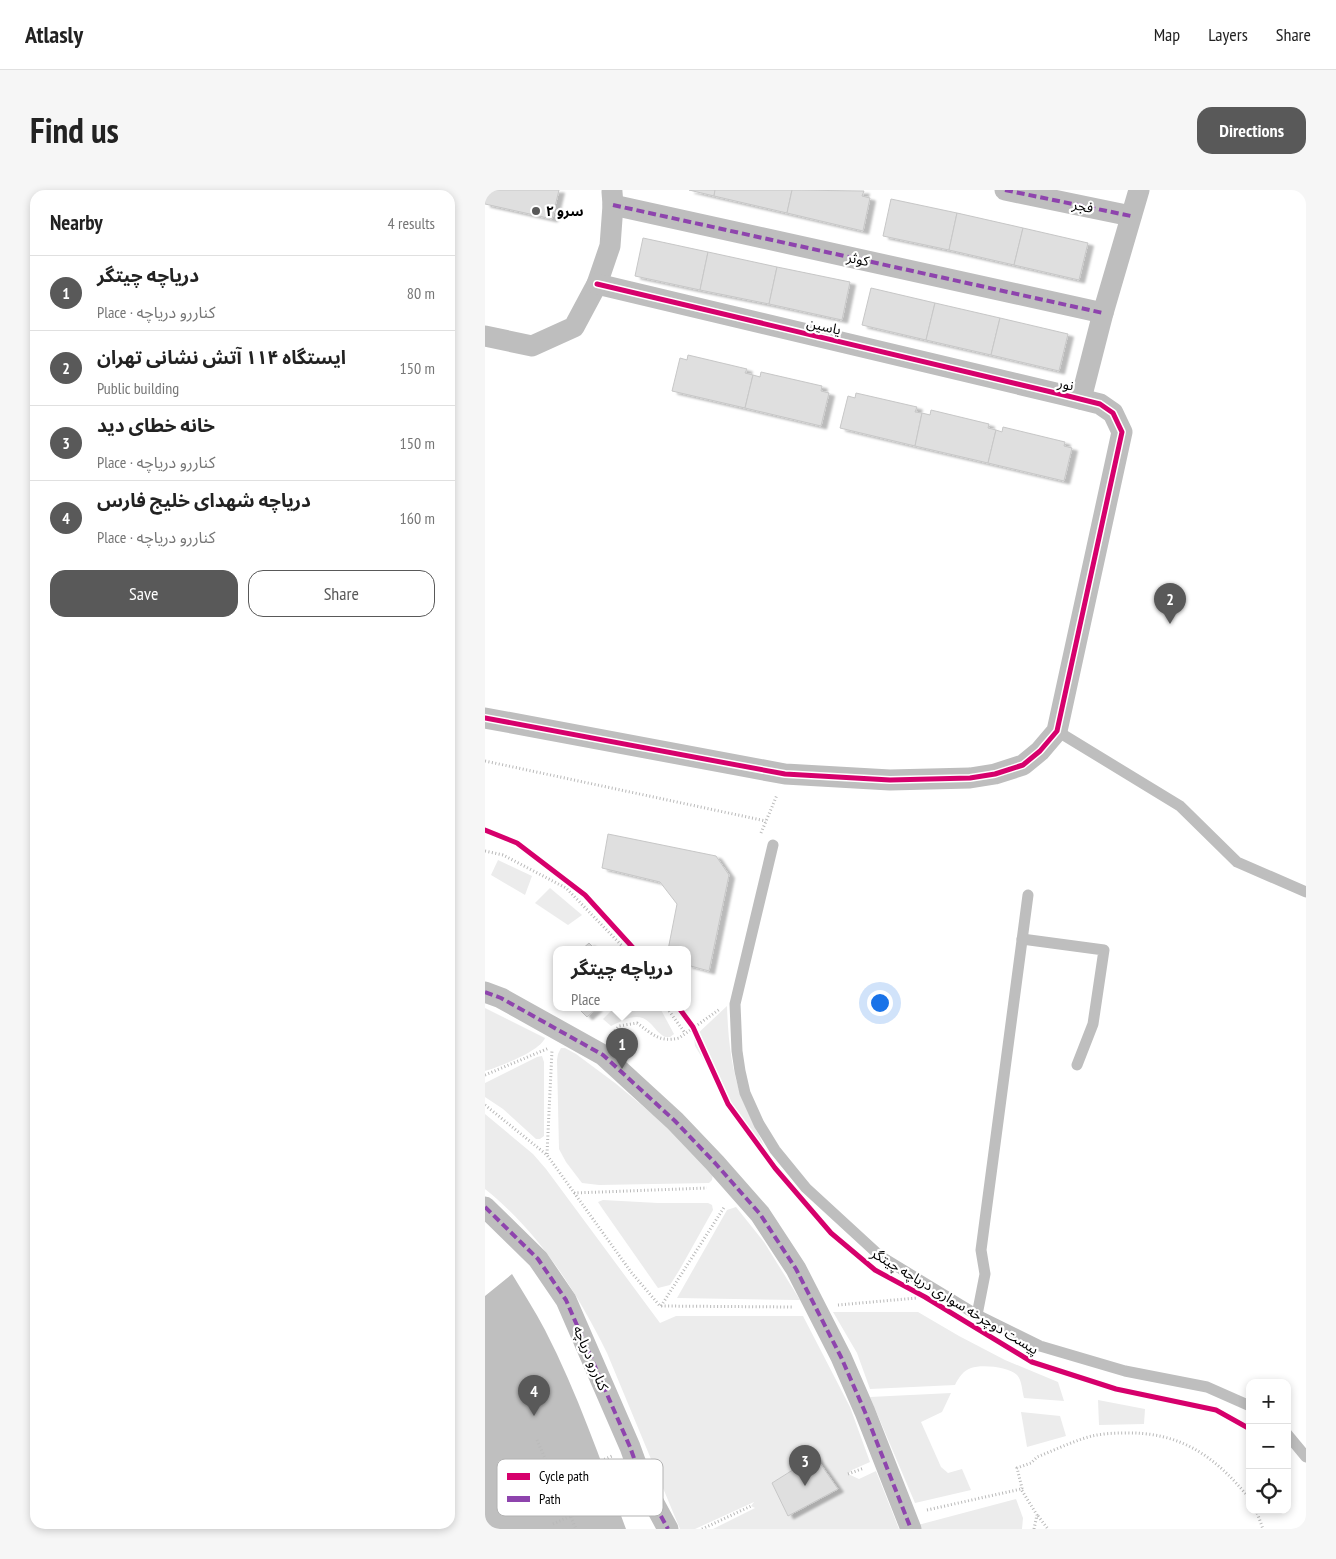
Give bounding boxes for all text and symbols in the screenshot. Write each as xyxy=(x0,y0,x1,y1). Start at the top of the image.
text: Atlasly xyxy=(25,19,83,50)
text: Map xyxy=(1154,23,1180,46)
text: Layers xyxy=(1208,23,1248,46)
text: Share xyxy=(1276,23,1311,46)
text: Find us xyxy=(30,107,119,153)
button: Directions xyxy=(1197,107,1306,154)
street label: فجر xyxy=(1070,195,1095,217)
place label: سرو ۲ xyxy=(546,202,583,220)
marker: سرو ۲ xyxy=(530,205,542,217)
text: Nearby xyxy=(50,209,103,236)
text: 4 results xyxy=(388,213,435,233)
street label: کوثر xyxy=(844,248,871,270)
text: دریاچه چیتگر xyxy=(97,263,199,287)
text: 1 xyxy=(62,283,70,303)
text: 80 m xyxy=(407,283,435,303)
text: Place · کناررو دریاچه xyxy=(97,302,215,322)
street label: یاسین xyxy=(805,313,843,339)
text: ایستگاه ۱۱۴ آتش نشانی تهران xyxy=(97,345,346,369)
text: 2 xyxy=(62,358,70,378)
text: 150 m xyxy=(400,358,435,378)
street label: نور xyxy=(1055,373,1076,395)
text: Public building xyxy=(97,378,179,398)
text: خانه خطای دید xyxy=(97,413,215,437)
text: 3 xyxy=(62,433,70,453)
text: 150 m xyxy=(400,433,435,453)
text: Place · کناررو دریاچه xyxy=(97,452,215,472)
text: دریاچه شهدای خلیج فارس xyxy=(97,488,311,512)
text: 4 xyxy=(62,508,70,528)
text: 160 m xyxy=(400,508,435,528)
text: Place · کناررو دریاچه xyxy=(97,527,215,547)
button: Save xyxy=(50,570,238,617)
button: Share xyxy=(248,570,435,617)
pin: 2 xyxy=(1154,583,1186,624)
popup xyxy=(553,946,691,1011)
text: دریاچه چیتگر xyxy=(571,956,673,980)
text: Place xyxy=(571,989,600,1009)
your location xyxy=(867,990,893,1016)
pin: 1 xyxy=(606,1028,638,1069)
street label: پیست دوچرخه سواری دریاچه چیتگر xyxy=(866,1243,1042,1359)
street label: کناررو دریاچه xyxy=(568,1323,613,1394)
pin: 4 xyxy=(518,1375,550,1416)
map controls xyxy=(1246,1379,1291,1514)
button: + xyxy=(1246,1379,1291,1424)
button: − xyxy=(1246,1424,1291,1469)
pin: 3 xyxy=(789,1445,821,1486)
legend xyxy=(497,1459,663,1516)
text: Cycle path xyxy=(539,1467,589,1485)
button: locate xyxy=(1246,1469,1291,1514)
text: Path xyxy=(539,1490,561,1508)

